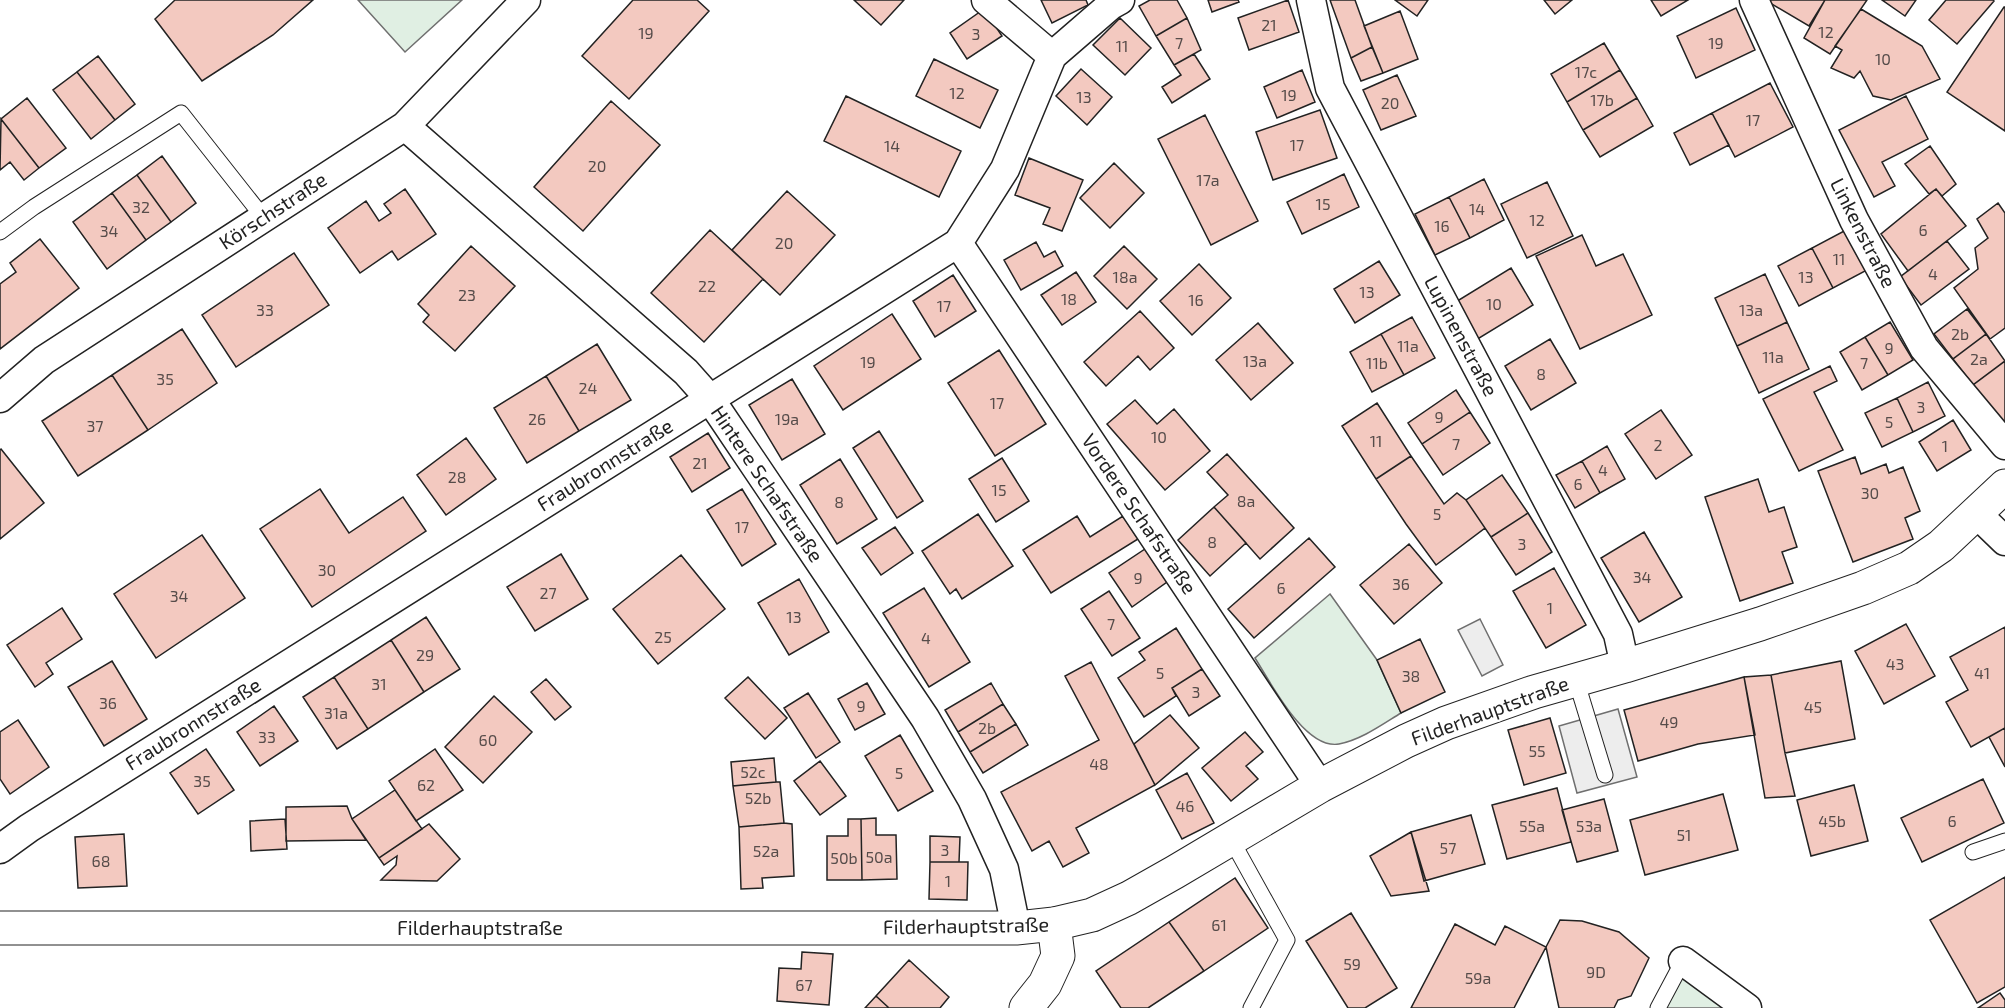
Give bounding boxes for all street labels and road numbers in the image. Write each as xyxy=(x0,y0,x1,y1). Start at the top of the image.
street label: Körschstraße xyxy=(214,166,331,254)
street label: Linkenstraße xyxy=(1826,174,1902,292)
street label: Lupinenstraße xyxy=(1420,271,1504,400)
street label: Hintere Schafstraße xyxy=(707,401,829,566)
street label: Fraubronnstraße xyxy=(532,413,677,516)
street label: Vordere Schafstraße xyxy=(1077,429,1202,598)
street label: Filderhauptstraße xyxy=(1408,670,1572,750)
street label: Fraubronnstraße xyxy=(120,672,265,775)
street label: Filderhauptstraße xyxy=(883,912,1049,938)
street label: Filderhauptstraße xyxy=(397,915,563,939)

